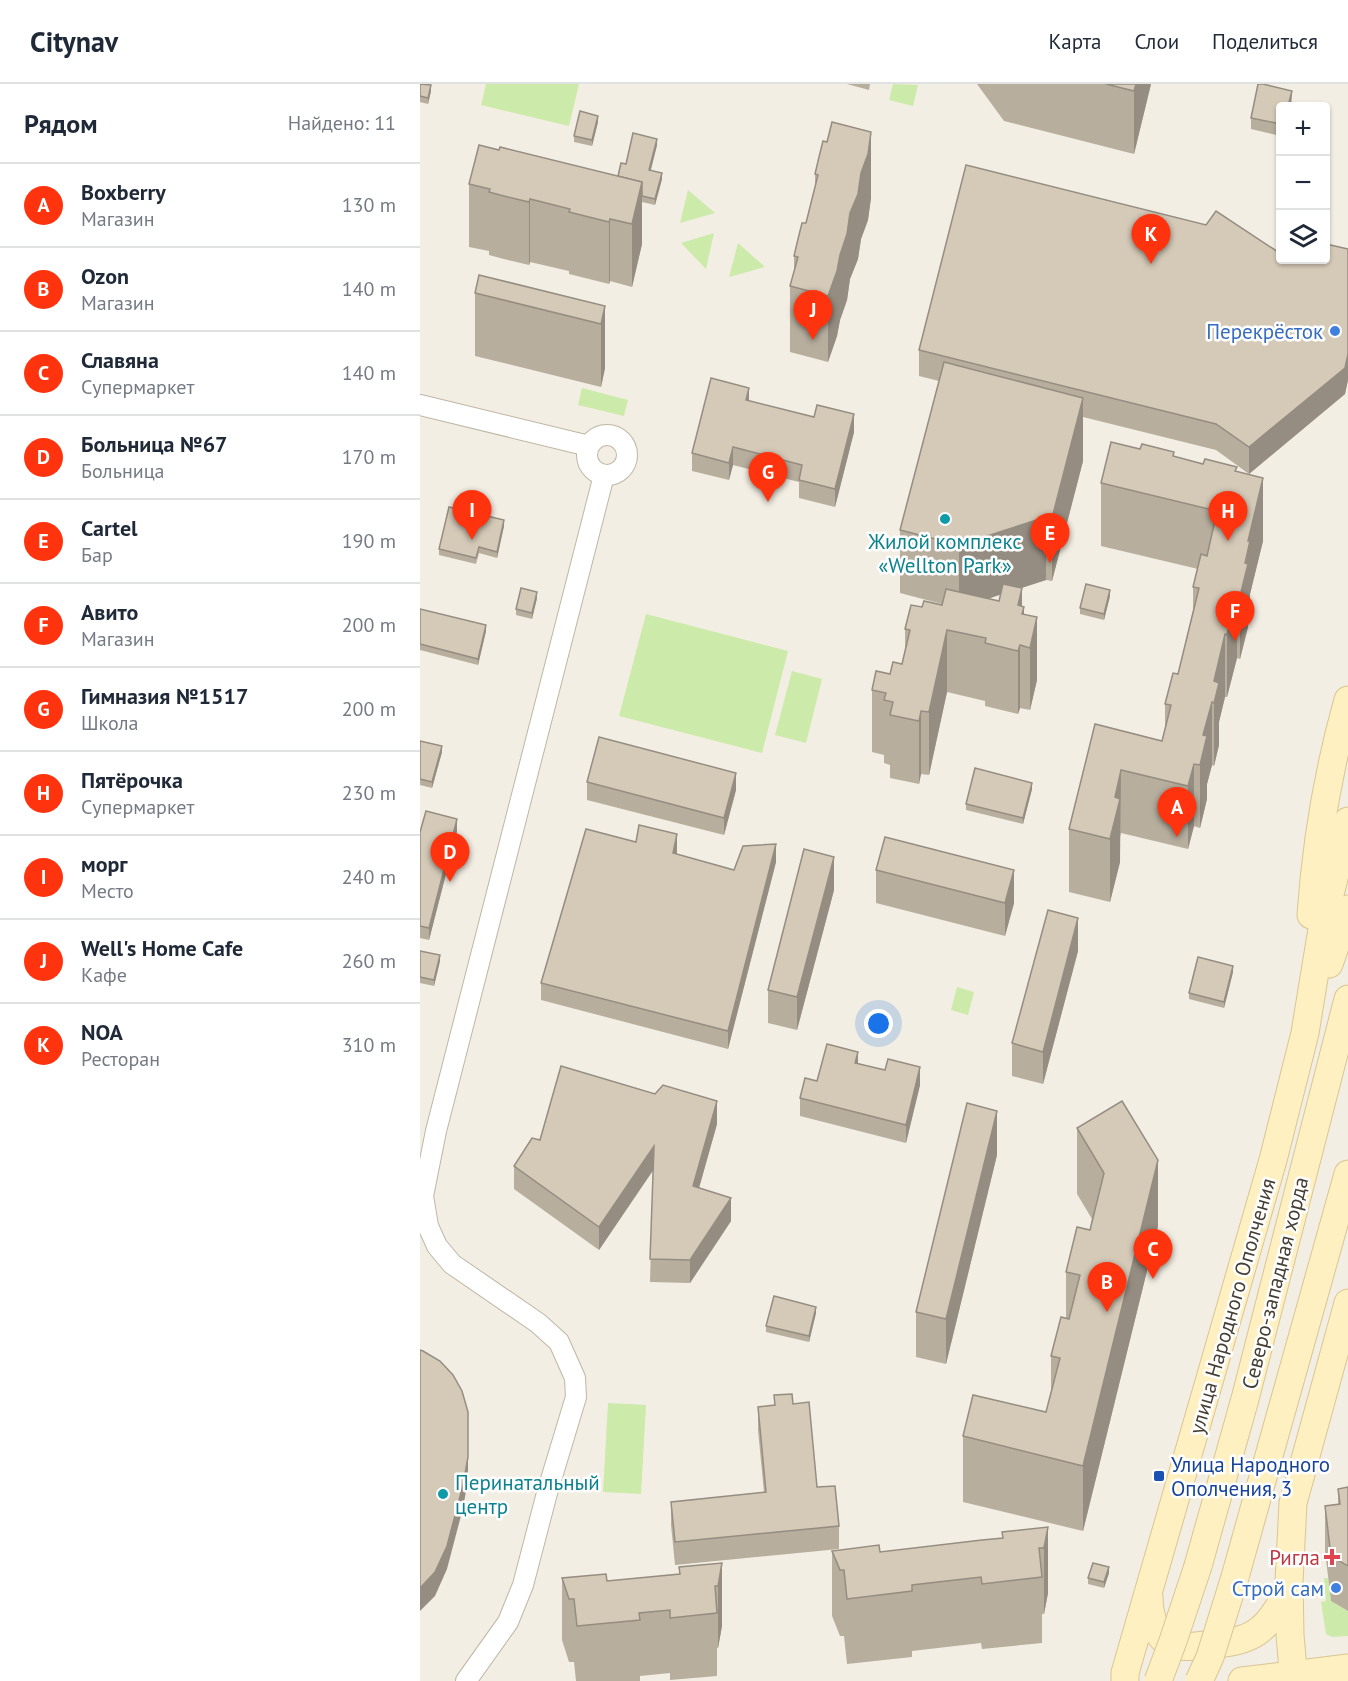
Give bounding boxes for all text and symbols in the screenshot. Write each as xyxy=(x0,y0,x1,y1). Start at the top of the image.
text: Citynav xyxy=(30,23,118,60)
text: Карта xyxy=(1048,28,1101,55)
text: Слои xyxy=(1134,28,1179,55)
text: Поделиться xyxy=(1212,28,1318,55)
map controls xyxy=(1276,102,1330,264)
button: + xyxy=(1276,102,1330,156)
text: Рядом xyxy=(24,107,98,140)
text: Найдено: 11 xyxy=(288,110,396,136)
button: − xyxy=(1276,156,1330,210)
text: Boxberry xyxy=(81,178,166,206)
text: A xyxy=(37,192,50,218)
text: 130 m xyxy=(342,192,396,218)
text: Магазин xyxy=(81,206,155,232)
button: layers xyxy=(1276,210,1330,264)
pin: K xyxy=(1132,214,1170,264)
text: Ozon xyxy=(81,262,129,290)
text: B xyxy=(38,276,49,302)
text: 140 m xyxy=(342,276,396,302)
text: Магазин xyxy=(81,290,155,316)
pin: J xyxy=(794,290,832,340)
place label: Перекрёсток xyxy=(1206,318,1323,345)
marker: Перекрёсток xyxy=(1328,324,1342,338)
text: Славяна xyxy=(81,346,159,374)
text: C xyxy=(38,360,49,386)
text: 140 m xyxy=(342,360,396,386)
text: Супермаркет xyxy=(81,374,194,400)
text: Больница №67 xyxy=(81,430,228,458)
text: D xyxy=(37,444,50,470)
text: 170 m xyxy=(342,444,396,470)
pin: G xyxy=(748,452,788,502)
text: Больница xyxy=(81,458,165,484)
pin: I xyxy=(452,490,492,540)
pin: H xyxy=(1208,492,1248,541)
marker: Жилой комплекс «Wellton Park» xyxy=(938,512,952,526)
text: Cartel xyxy=(81,514,138,542)
pin: E xyxy=(1030,514,1070,563)
text: E xyxy=(38,528,49,554)
text: 190 m xyxy=(342,528,396,554)
place label: Жилой комплекс «Wellton Park» xyxy=(867,528,1022,579)
text: Бар xyxy=(81,542,113,568)
pin: F xyxy=(1216,592,1254,641)
text: Авито xyxy=(81,598,138,626)
text: F xyxy=(38,612,49,638)
text: 200 m xyxy=(342,612,396,638)
text: Магазин xyxy=(81,626,155,652)
text: Гимназия №1517 xyxy=(81,682,248,710)
text: G xyxy=(37,696,50,722)
text: 200 m xyxy=(342,696,396,722)
text: Школа xyxy=(81,710,138,736)
text: Пятёрочка xyxy=(81,766,183,794)
text: H xyxy=(37,780,50,806)
text: 230 m xyxy=(342,780,396,806)
pin: A xyxy=(1158,788,1197,837)
text: Супермаркет xyxy=(81,794,194,820)
pin: D xyxy=(430,832,470,882)
text: морг xyxy=(81,850,128,878)
text: I xyxy=(41,864,46,890)
text: 240 m xyxy=(342,864,396,890)
text: Место xyxy=(81,878,134,904)
text: Well's Home Cafe xyxy=(81,934,243,962)
text: J xyxy=(40,948,47,974)
text: 260 m xyxy=(342,948,396,974)
text: Кафе xyxy=(81,962,127,988)
your location xyxy=(864,1009,893,1038)
text: NOA xyxy=(81,1018,123,1046)
text: K xyxy=(37,1032,50,1058)
text: 310 m xyxy=(342,1032,396,1058)
text: Ресторан xyxy=(81,1046,160,1072)
street label: Северо-западная хорда xyxy=(1236,1174,1314,1392)
street label: улица Народного Ополчения xyxy=(1182,1175,1282,1437)
pin: C xyxy=(1134,1230,1172,1279)
pin: B xyxy=(1088,1262,1126,1312)
place label: Улица Народного Ополчения, 3 xyxy=(1171,1451,1330,1502)
place label: Перинатальный центр xyxy=(455,1469,600,1520)
marker: Улица Народного Ополчения, 3 xyxy=(1152,1469,1166,1483)
marker: Перинатальный центр xyxy=(436,1487,450,1501)
place label: Ригла xyxy=(1269,1544,1320,1571)
marker: Ригла xyxy=(1325,1550,1339,1564)
place label: Строй сам xyxy=(1232,1575,1324,1602)
marker: Строй сам xyxy=(1329,1581,1343,1595)

